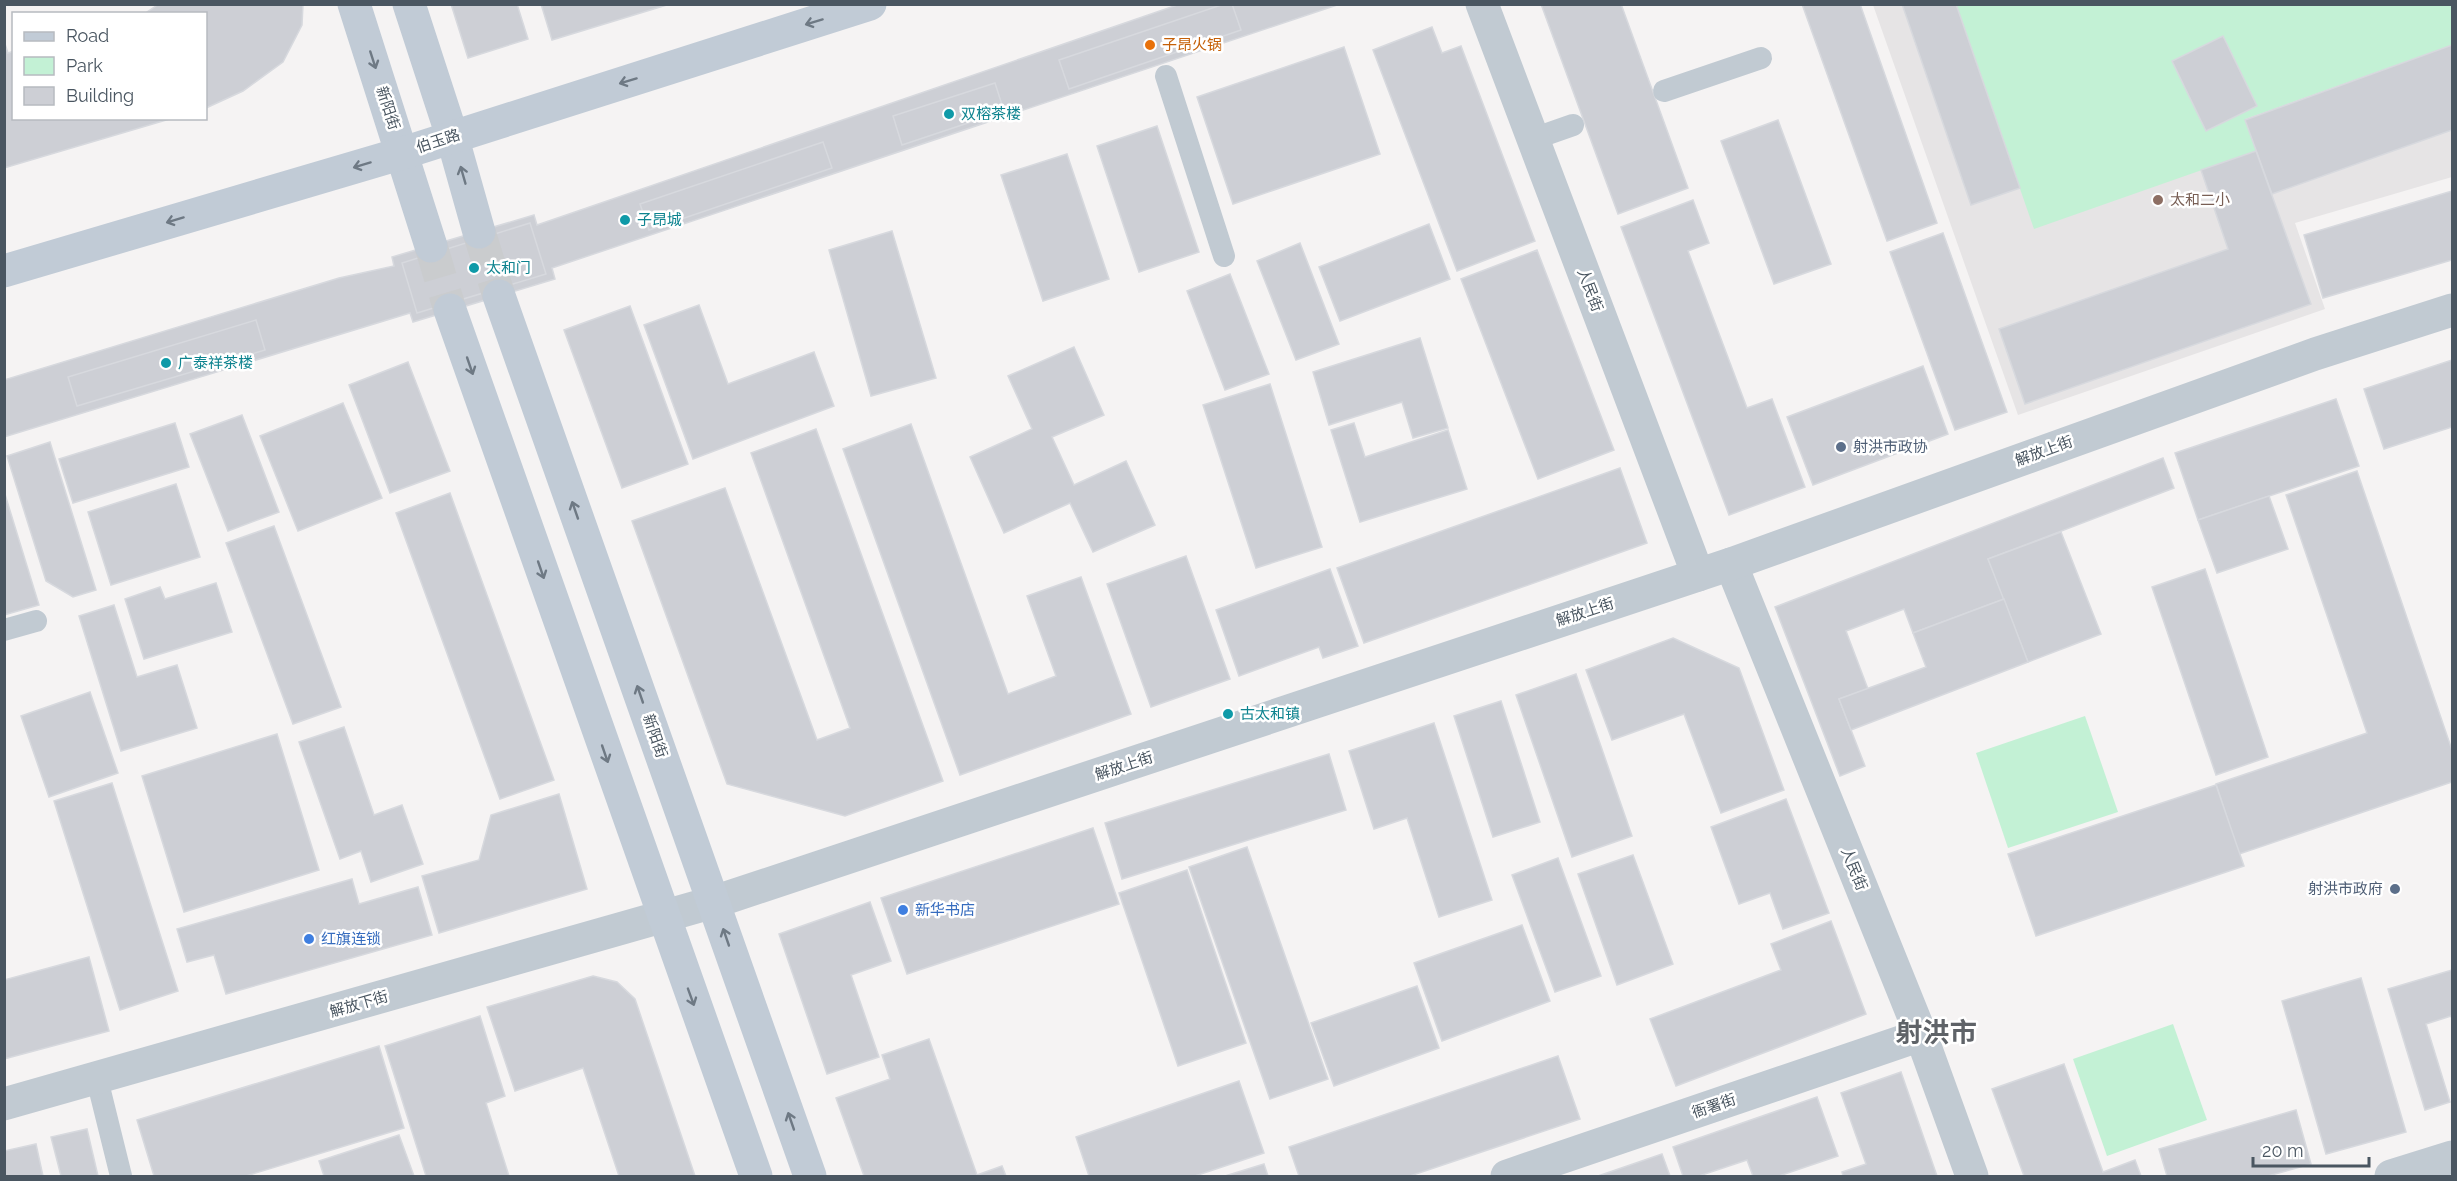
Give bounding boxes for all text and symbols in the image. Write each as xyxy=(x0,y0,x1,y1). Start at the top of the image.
legend xyxy=(12,12,207,120)
one-way arrow xyxy=(805,17,824,28)
text: Road xyxy=(66,25,109,46)
place label: 子昂火锅 xyxy=(1162,36,1222,54)
marker: 子昂火锅 xyxy=(1143,38,1157,52)
one-way arrow xyxy=(368,50,379,69)
text: Park xyxy=(66,55,103,76)
one-way arrow xyxy=(619,76,638,87)
street label: 新阳街 xyxy=(372,84,404,132)
text: Building xyxy=(66,85,134,106)
place label: 双榕茶楼 xyxy=(961,105,1021,123)
marker: 双榕茶楼 xyxy=(942,107,956,121)
street label: 伯玉路 xyxy=(414,125,462,157)
one-way arrow xyxy=(353,160,372,171)
one-way arrow xyxy=(457,166,468,185)
place label: 太和二小 xyxy=(2170,191,2230,209)
marker: 太和二小 xyxy=(2151,193,2165,207)
place label: 子昂城 xyxy=(637,211,682,229)
marker: 子昂城 xyxy=(618,213,632,227)
one-way arrow xyxy=(166,215,185,226)
place label: 太和门 xyxy=(486,259,531,277)
marker: 太和门 xyxy=(467,261,481,275)
street label: 人民街 xyxy=(1574,266,1606,314)
place label: 广泰祥茶楼 xyxy=(178,354,253,372)
marker: 广泰祥茶楼 xyxy=(159,356,173,370)
one-way arrow xyxy=(465,356,476,375)
street label: 解放上街 xyxy=(2013,432,2075,470)
place label: 射洪市政协 xyxy=(1853,438,1928,456)
marker: 射洪市政协 xyxy=(1834,440,1848,454)
one-way arrow xyxy=(569,501,580,520)
one-way arrow xyxy=(536,560,547,578)
street label: 解放上街 xyxy=(1554,594,1616,630)
one-way arrow xyxy=(634,685,645,704)
place label: 古太和镇 xyxy=(1240,705,1300,723)
marker: 古太和镇 xyxy=(1221,707,1235,721)
street label: 新阳街 xyxy=(639,712,671,760)
one-way arrow xyxy=(601,744,612,762)
street label: 解放上街 xyxy=(1093,748,1155,784)
street label: 人民街 xyxy=(1837,845,1871,893)
place label: 射洪市政府 xyxy=(2308,880,2383,898)
marker: 射洪市政府 xyxy=(2388,882,2402,896)
place label: 新华书店 xyxy=(915,901,975,919)
marker: 新华书店 xyxy=(896,903,910,917)
one-way arrow xyxy=(720,928,731,947)
place label: 红旗连锁 xyxy=(321,930,381,948)
marker: 红旗连锁 xyxy=(302,932,316,946)
street label: 解放下街 xyxy=(328,987,390,1021)
one-way arrow xyxy=(687,987,698,1006)
district label: 射洪市 xyxy=(1896,1017,1977,1048)
street label: 衙署街 xyxy=(1690,1090,1738,1122)
one-way arrow xyxy=(784,1112,795,1131)
scale bar xyxy=(2253,1130,2368,1168)
text: 20 m xyxy=(2262,1140,2304,1161)

